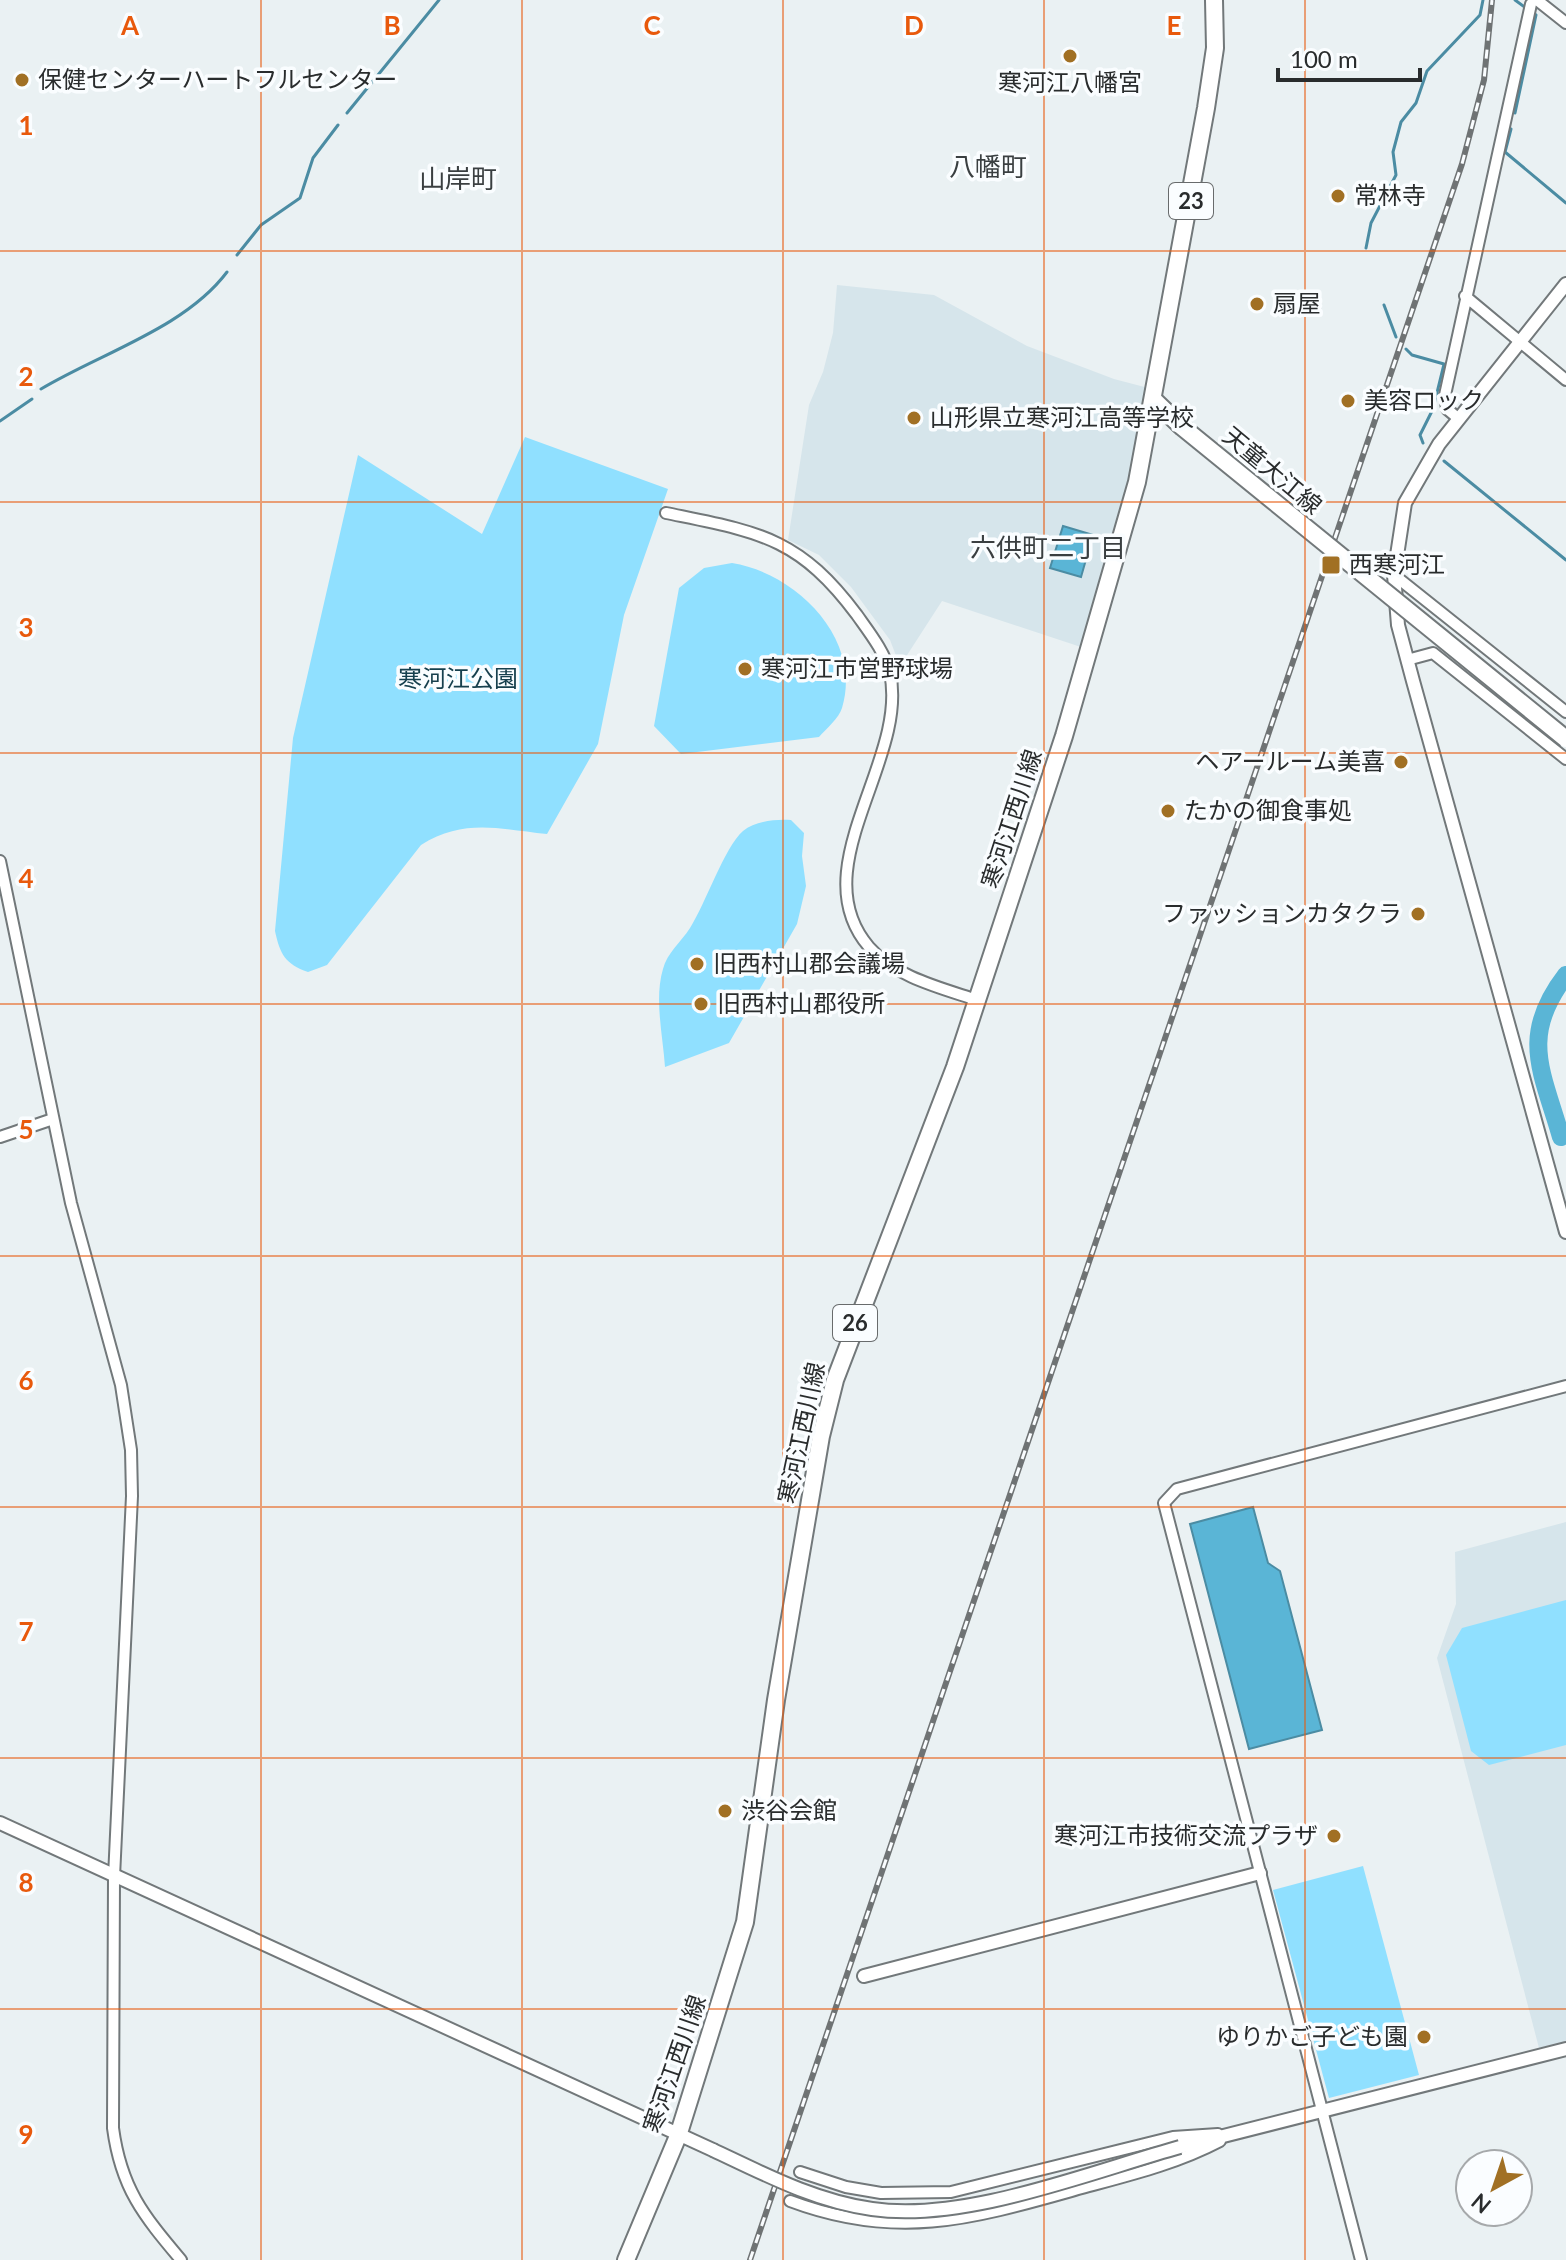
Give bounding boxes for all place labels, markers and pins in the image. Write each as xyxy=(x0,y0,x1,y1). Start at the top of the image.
marker: 寒河江八幡宮 xyxy=(1061,47,1079,65)
place label: 保健センターハートフルセンター xyxy=(38,64,398,93)
place label: 寒河江八幡宮 xyxy=(998,67,1142,96)
marker: 保健センターハートフルセンター xyxy=(13,71,31,89)
place label: 常林寺 xyxy=(1354,180,1426,209)
marker: 常林寺 xyxy=(1329,187,1347,205)
place label: 扇屋 xyxy=(1273,288,1321,317)
marker: 扇屋 xyxy=(1248,295,1266,313)
place label: 美容ロック xyxy=(1364,385,1484,414)
marker: 美容ロック xyxy=(1339,392,1357,410)
place label: 山形県立寒河江高等学校 xyxy=(930,402,1194,431)
marker: 山形県立寒河江高等学校 xyxy=(905,409,923,427)
place label: 西寒河江 xyxy=(1349,549,1445,578)
marker: 西寒河江 xyxy=(1320,554,1342,576)
place label: 寒河江市営野球場 xyxy=(761,653,953,682)
marker: 寒河江市営野球場 xyxy=(736,660,754,678)
place label: ヘアールーム美喜 xyxy=(1195,746,1385,775)
marker: ヘアールーム美喜 xyxy=(1392,753,1410,771)
place label: たかの御食事処 xyxy=(1184,795,1352,824)
marker: たかの御食事処 xyxy=(1159,802,1177,820)
place label: ファッションカタクラ xyxy=(1162,898,1402,927)
marker: ファッションカタクラ xyxy=(1409,905,1427,923)
place label: 旧西村山郡会議場 xyxy=(713,948,905,977)
marker: 旧西村山郡会議場 xyxy=(688,955,706,973)
place label: 旧西村山郡役所 xyxy=(717,988,885,1017)
marker: 旧西村山郡役所 xyxy=(692,995,710,1013)
place label: 渋谷会館 xyxy=(741,1795,837,1824)
marker: 渋谷会館 xyxy=(716,1802,734,1820)
place label: 寒河江市技術交流プラザ xyxy=(1054,1820,1318,1849)
marker: 寒河江市技術交流プラザ xyxy=(1325,1827,1343,1845)
place label: ゆりかご子ども園 xyxy=(1216,2021,1408,2050)
marker: ゆりかご子ども園 xyxy=(1415,2028,1433,2046)

